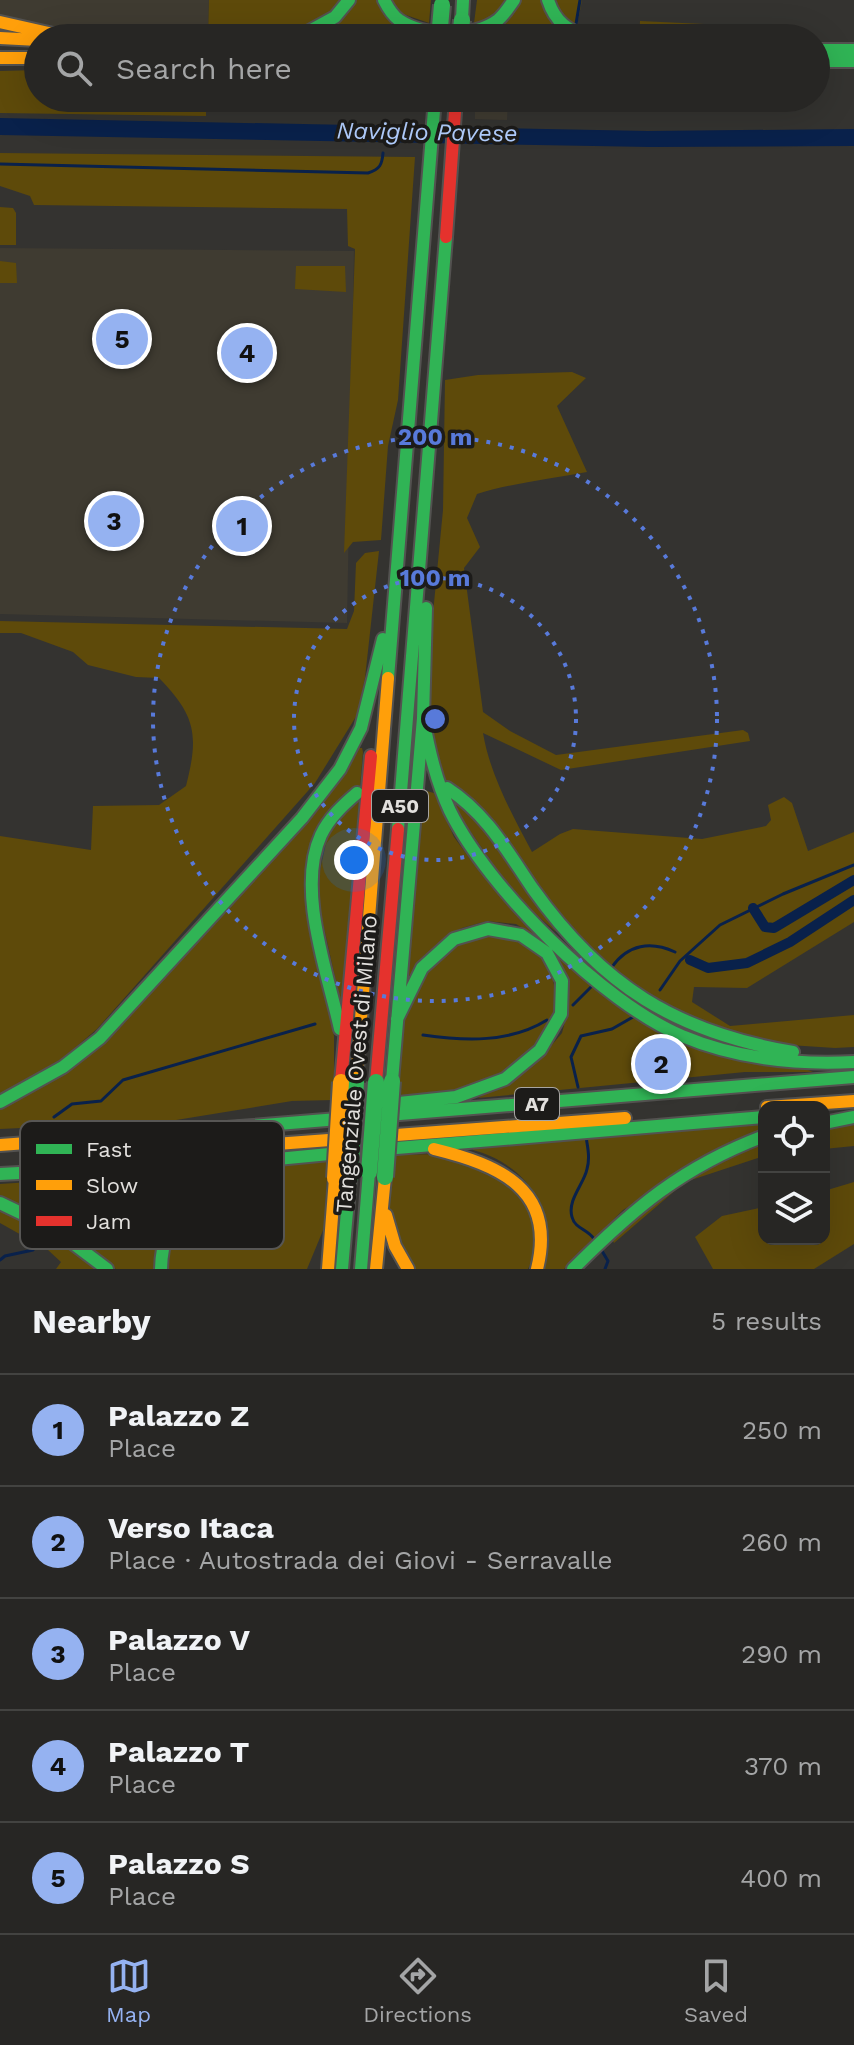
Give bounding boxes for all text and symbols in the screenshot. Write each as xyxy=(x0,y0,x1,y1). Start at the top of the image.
search box xyxy=(24,24,830,112)
icon: search xyxy=(52,46,96,90)
text: Search here xyxy=(116,51,292,86)
water label: Naviglio Pavese xyxy=(336,116,518,148)
pin: 5 xyxy=(96,309,148,369)
pin: 4 xyxy=(221,323,273,383)
text: 200 m xyxy=(398,423,472,451)
pin: 3 xyxy=(88,491,140,551)
pin: 1 xyxy=(216,496,268,556)
text: 100 m xyxy=(400,564,470,592)
centre of rings xyxy=(421,705,449,733)
road number: A50 xyxy=(372,790,428,822)
your location xyxy=(334,840,374,880)
street label: Tangenziale Ovest di Milano xyxy=(331,914,382,1214)
pin: 2 xyxy=(635,1034,687,1094)
road number: A7 xyxy=(515,1088,559,1120)
map controls xyxy=(758,1101,830,1245)
button: locate xyxy=(758,1101,830,1173)
legend xyxy=(20,1121,284,1249)
text: Fast xyxy=(86,1137,132,1162)
text: Slow xyxy=(86,1173,138,1198)
button: layers xyxy=(758,1173,830,1245)
text: Jam xyxy=(86,1209,131,1234)
text: Nearby xyxy=(32,1301,151,1341)
text: 5 results xyxy=(711,1306,822,1336)
text: Palazzo Z xyxy=(108,1398,249,1433)
text: 1 xyxy=(52,1415,64,1445)
text: 250 m xyxy=(742,1415,822,1445)
text: Place xyxy=(108,1433,176,1463)
text: Verso Itaca xyxy=(108,1510,274,1545)
text: 2 xyxy=(50,1527,66,1557)
text: 260 m xyxy=(741,1527,822,1557)
text: Place · Autostrada dei Giovi - Serravalle xyxy=(108,1545,612,1575)
text: Palazzo V xyxy=(108,1622,250,1657)
text: 3 xyxy=(50,1639,66,1669)
text: 290 m xyxy=(741,1639,822,1669)
text: Place xyxy=(108,1657,176,1687)
text: Palazzo T xyxy=(108,1734,249,1769)
text: 4 xyxy=(50,1751,66,1781)
text: 370 m xyxy=(744,1751,822,1781)
text: Place xyxy=(108,1769,176,1799)
text: Palazzo S xyxy=(108,1846,250,1881)
text: 5 xyxy=(50,1863,66,1893)
text: 400 m xyxy=(740,1863,822,1893)
text: Place xyxy=(108,1881,176,1911)
tab: Map xyxy=(106,1954,151,2027)
tab: Directions xyxy=(363,1954,472,2027)
tab: Saved xyxy=(684,1954,748,2027)

